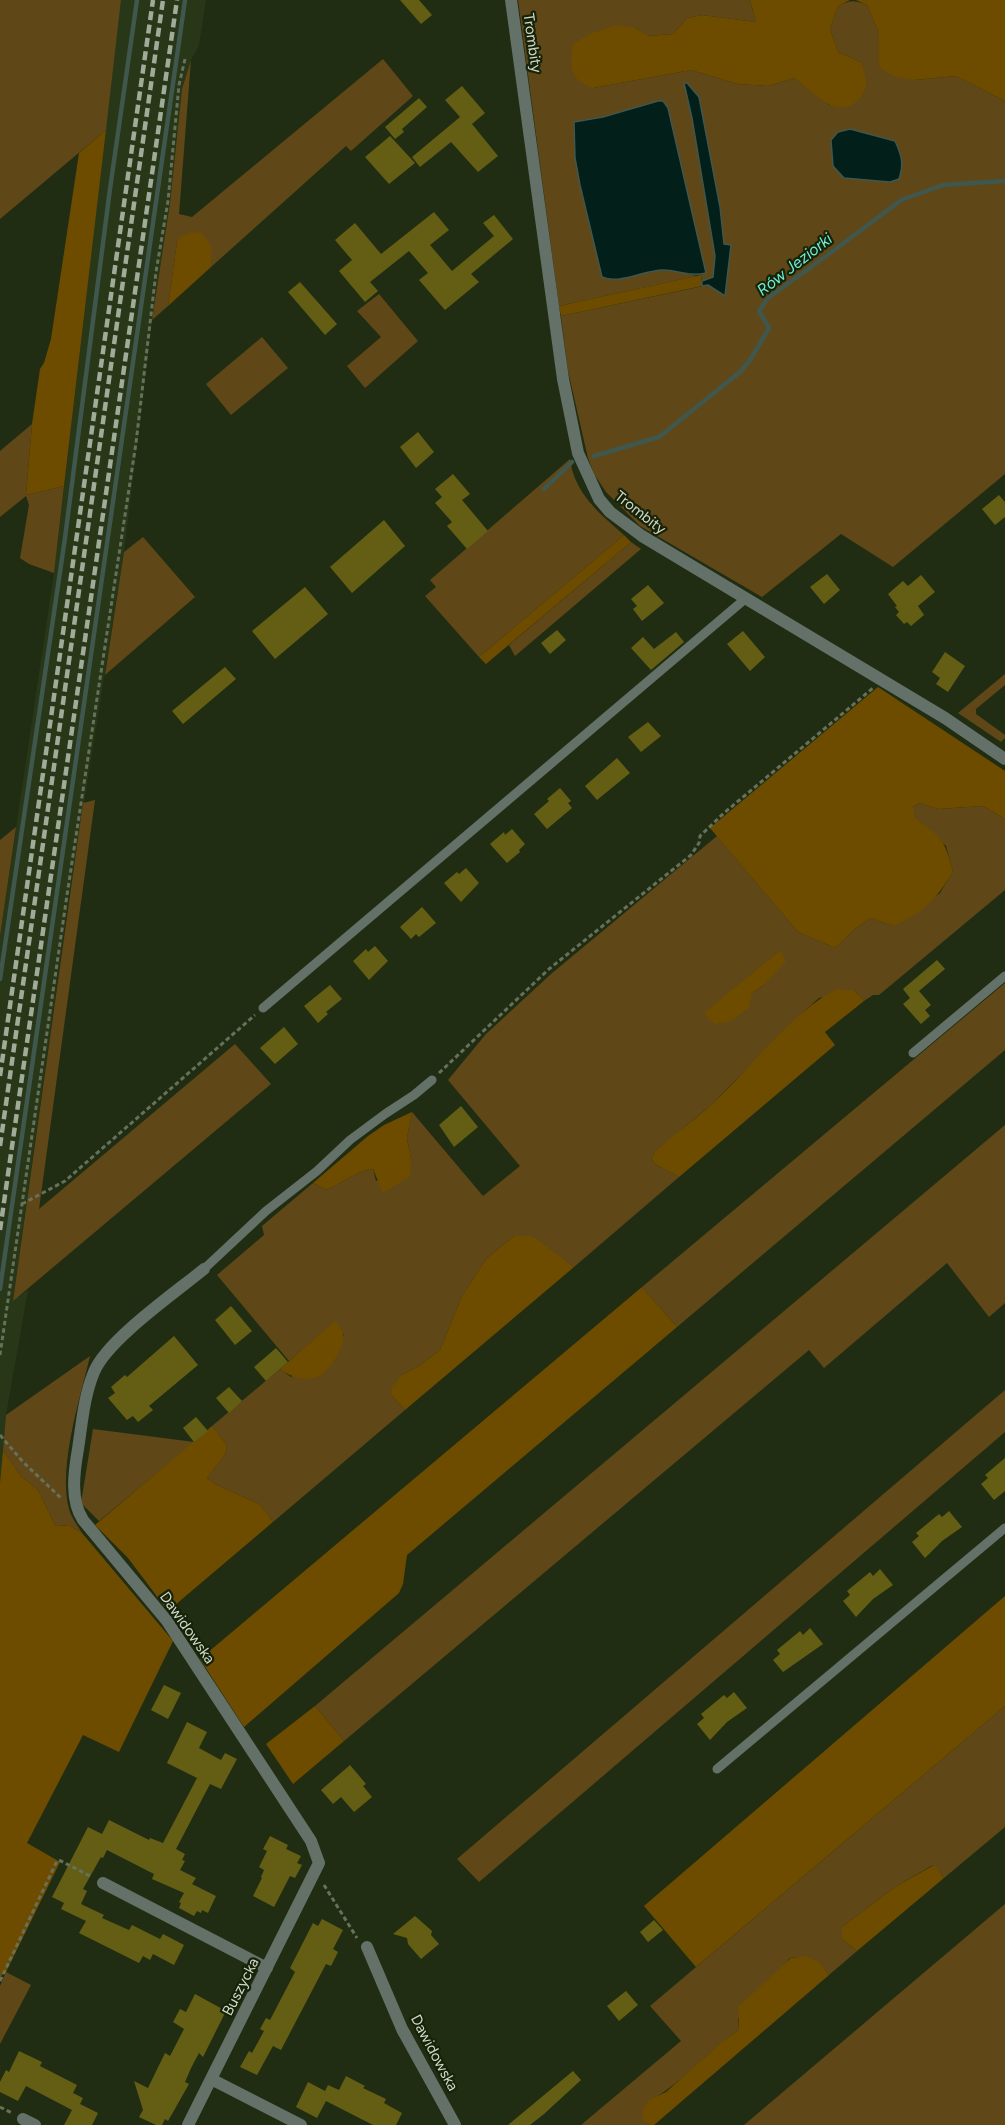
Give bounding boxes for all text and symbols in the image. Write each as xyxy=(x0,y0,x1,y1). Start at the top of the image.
street label: Trombity xyxy=(519,12,545,74)
water label: Rów Jeziorki xyxy=(753,230,837,300)
street label: Trombity xyxy=(611,487,669,539)
street label: Dawidowska xyxy=(156,1588,218,1668)
street label: Buszycka xyxy=(219,1955,263,2019)
street label: Dawidowska xyxy=(406,2012,462,2094)

